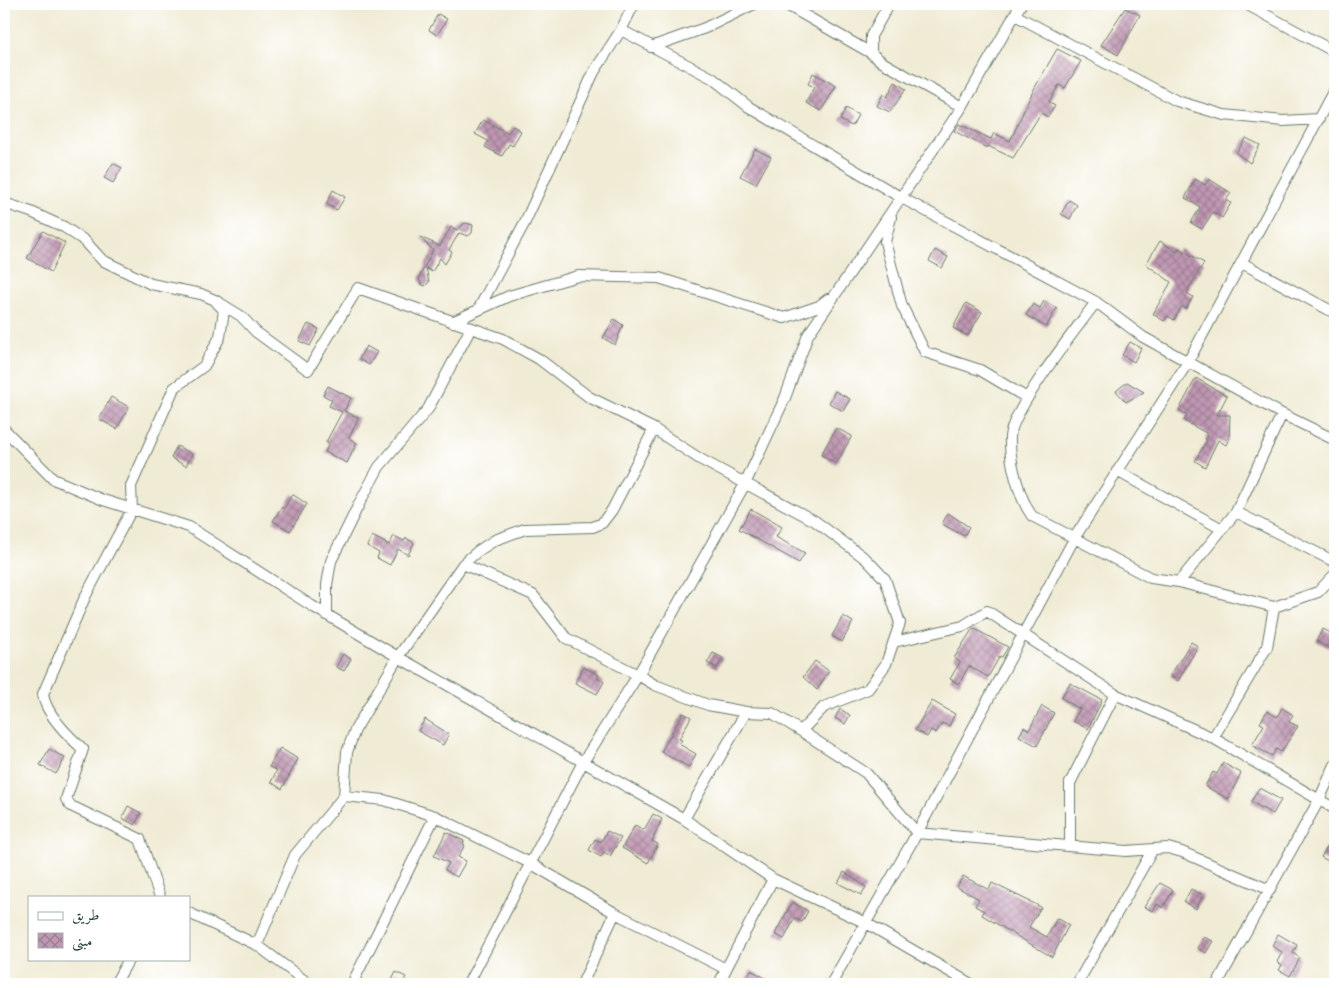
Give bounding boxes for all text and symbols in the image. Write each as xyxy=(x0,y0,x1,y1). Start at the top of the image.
legend xyxy=(28,896,190,960)
text: طريق xyxy=(72,904,99,925)
text: مبنى xyxy=(72,930,92,952)

